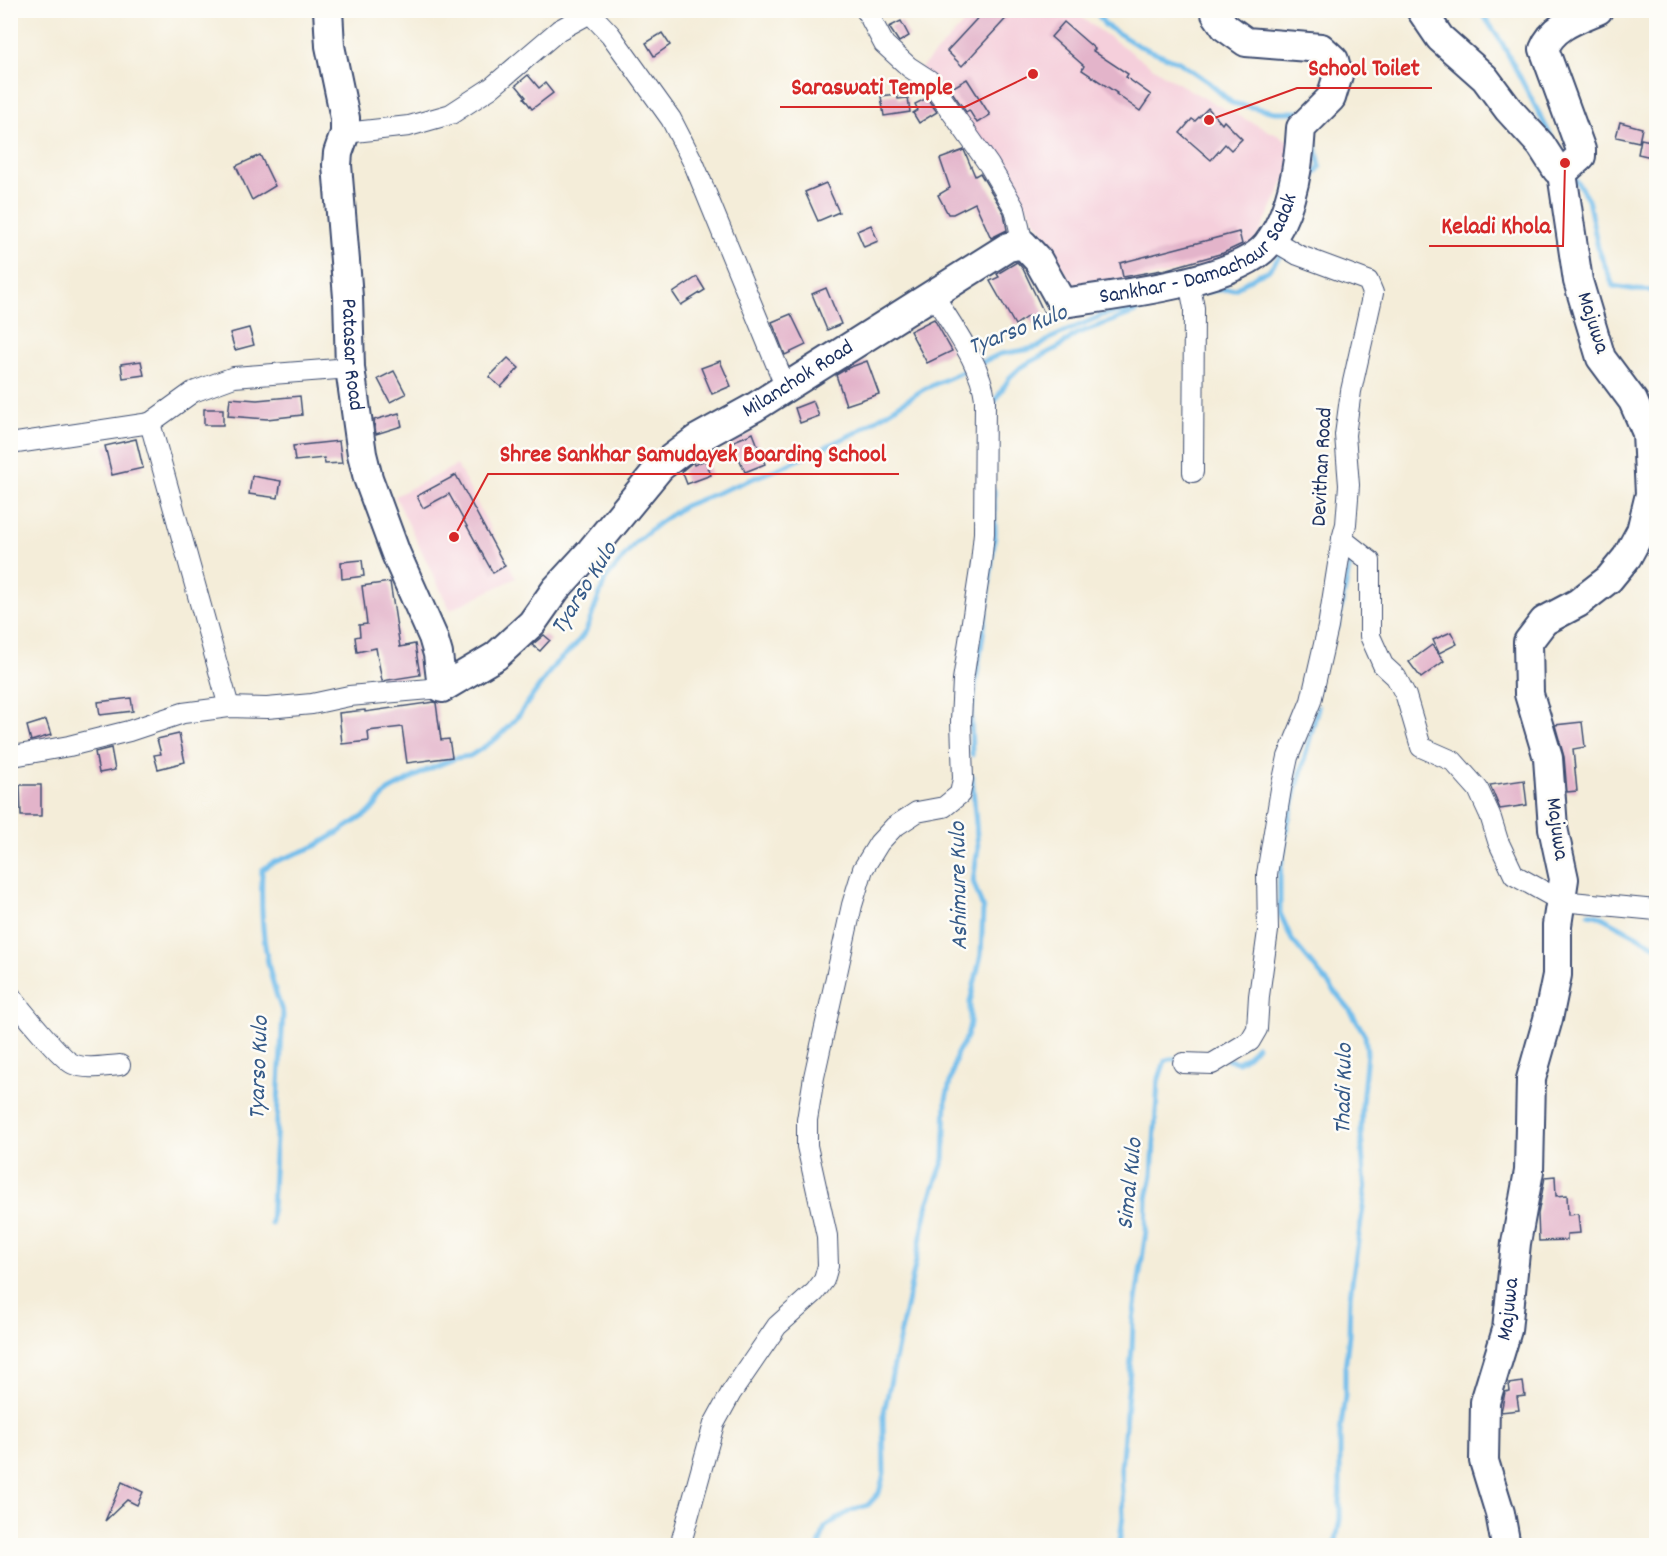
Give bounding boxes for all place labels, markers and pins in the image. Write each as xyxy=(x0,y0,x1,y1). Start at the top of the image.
callout: School Toilet xyxy=(1297,46,1432,88)
callout: Saraswati Temple xyxy=(780,65,965,107)
callout: Keladi Khola xyxy=(1429,204,1563,246)
callout: Shree Sankhar Samudayek Boarding School xyxy=(488,432,899,474)

